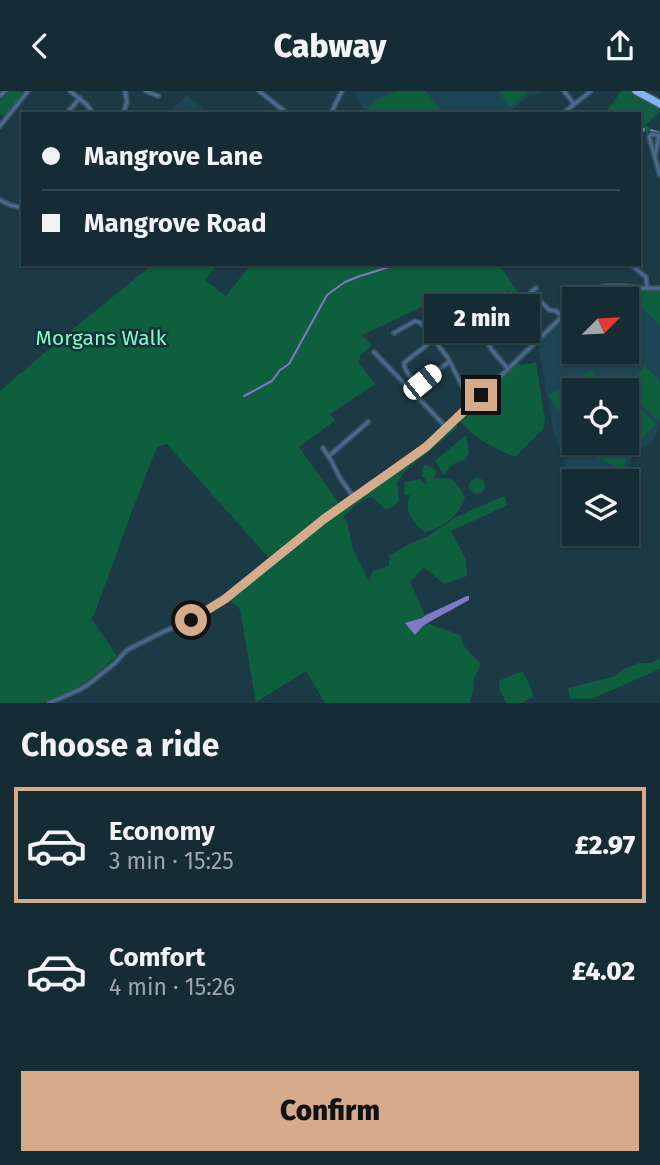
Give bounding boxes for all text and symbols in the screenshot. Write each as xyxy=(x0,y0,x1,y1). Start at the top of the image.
icon: back xyxy=(21,27,59,65)
text: Cabway xyxy=(274,27,386,65)
icon: share xyxy=(601,27,639,65)
text: Mangrove Lane xyxy=(84,141,263,172)
text: Mangrove Road xyxy=(84,208,267,239)
north arrow xyxy=(562,287,639,364)
map controls xyxy=(562,287,639,546)
callout: 2 min xyxy=(423,293,539,343)
text: 2 min xyxy=(454,304,510,332)
park label: Morgans Walk xyxy=(36,325,167,351)
car xyxy=(400,361,445,403)
button: locate xyxy=(562,378,639,455)
route end xyxy=(465,379,497,411)
button: layers xyxy=(562,469,639,546)
route start xyxy=(175,604,207,636)
text: Choose a ride xyxy=(21,726,219,764)
icon: car xyxy=(25,814,88,877)
text: Economy xyxy=(109,816,215,847)
text: £2.97 xyxy=(575,830,635,861)
text: 3 min · 15:25 xyxy=(109,847,234,875)
icon: car xyxy=(25,940,88,1003)
text: Comfort xyxy=(109,942,205,973)
text: £4.02 xyxy=(572,956,635,987)
text: 4 min · 15:26 xyxy=(109,973,235,1001)
button: Confirm xyxy=(21,1071,639,1151)

